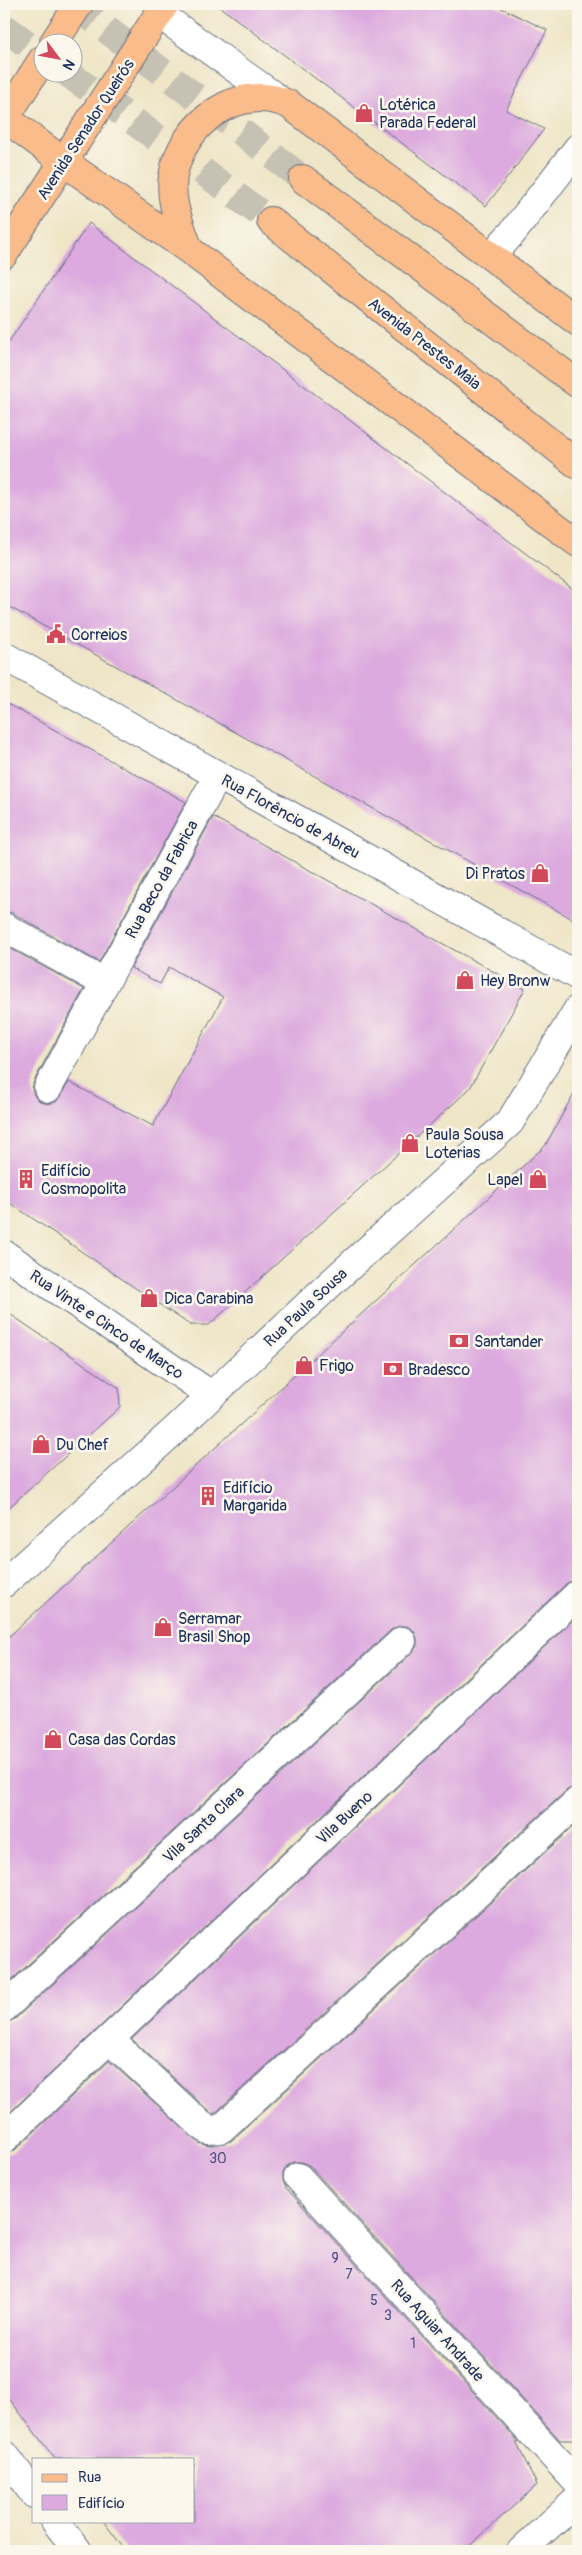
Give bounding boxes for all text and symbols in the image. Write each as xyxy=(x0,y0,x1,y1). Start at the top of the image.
north arrow xyxy=(32,32,82,82)
street label: Avenida Senador Queirós xyxy=(33,55,139,204)
text: N xyxy=(59,56,78,73)
place label: Lotérica Parada Federal xyxy=(379,95,476,133)
shop icon: Lotérica Parada Federal xyxy=(353,102,375,124)
street label: Avenida Prestes Maia xyxy=(364,293,485,394)
public building icon: Correios xyxy=(45,623,67,645)
place label: Correios xyxy=(71,625,127,645)
street label: Rua Florêncio de Abreu xyxy=(218,770,363,863)
street label: Rua Beco da Fabrica xyxy=(121,817,203,942)
shop icon: Di Pratos xyxy=(529,862,551,884)
place label: Di Pratos xyxy=(465,864,525,884)
shop icon: Hey Bronw xyxy=(454,969,476,991)
place label: Hey Bronw xyxy=(480,971,551,991)
place label: Paula Sousa Loterias xyxy=(425,1125,504,1163)
shop icon: Paula Sousa Loterias xyxy=(399,1132,421,1154)
place label: Edifício Cosmopolita xyxy=(41,1161,126,1199)
building icon: Edifício Cosmopolita xyxy=(15,1168,37,1190)
shop icon: Lapel xyxy=(527,1168,549,1190)
place label: Lapel xyxy=(487,1170,523,1190)
street label: Rua Paula Sousa xyxy=(260,1264,352,1351)
street label: Rua Vinte e Cinco de Março xyxy=(26,1266,188,1384)
shop icon: Dica Carabina xyxy=(138,1287,160,1309)
place label: Dica Carabina xyxy=(164,1289,253,1309)
bank icon: Santander xyxy=(448,1330,470,1352)
place label: Santander xyxy=(474,1332,544,1352)
shop icon: Frigo xyxy=(293,1354,315,1376)
place label: Frigo xyxy=(319,1356,354,1376)
bank icon: Bradesco xyxy=(382,1358,404,1380)
place label: Bradesco xyxy=(408,1360,470,1380)
shop icon: Du Chef xyxy=(30,1433,52,1455)
place label: Du Chef xyxy=(56,1435,110,1455)
place label: Edifício Margarida xyxy=(223,1478,287,1516)
building icon: Edifício Margarida xyxy=(197,1485,219,1507)
place label: Serramar Brasil Shop xyxy=(178,1609,251,1647)
shop icon: Serramar Brasil Shop xyxy=(152,1616,174,1638)
shop icon: Casa das Cordas xyxy=(42,1728,64,1750)
place label: Casa das Cordas xyxy=(68,1730,176,1750)
street label: Vila Santa Clara xyxy=(159,1782,249,1867)
street label: Vila Bueno xyxy=(312,1786,377,1849)
house number: 30 xyxy=(209,2150,227,2167)
house number: 9 xyxy=(331,2250,339,2267)
house number: 7 xyxy=(345,2266,353,2283)
street label: Rua Aguiar Andrade xyxy=(386,2275,488,2386)
house number: 5 xyxy=(370,2292,378,2309)
house number: 3 xyxy=(384,2307,392,2324)
house number: 1 xyxy=(410,2335,416,2352)
legend xyxy=(32,2458,195,2522)
text: Rua xyxy=(78,2468,101,2487)
text: Edifício xyxy=(78,2494,124,2513)

